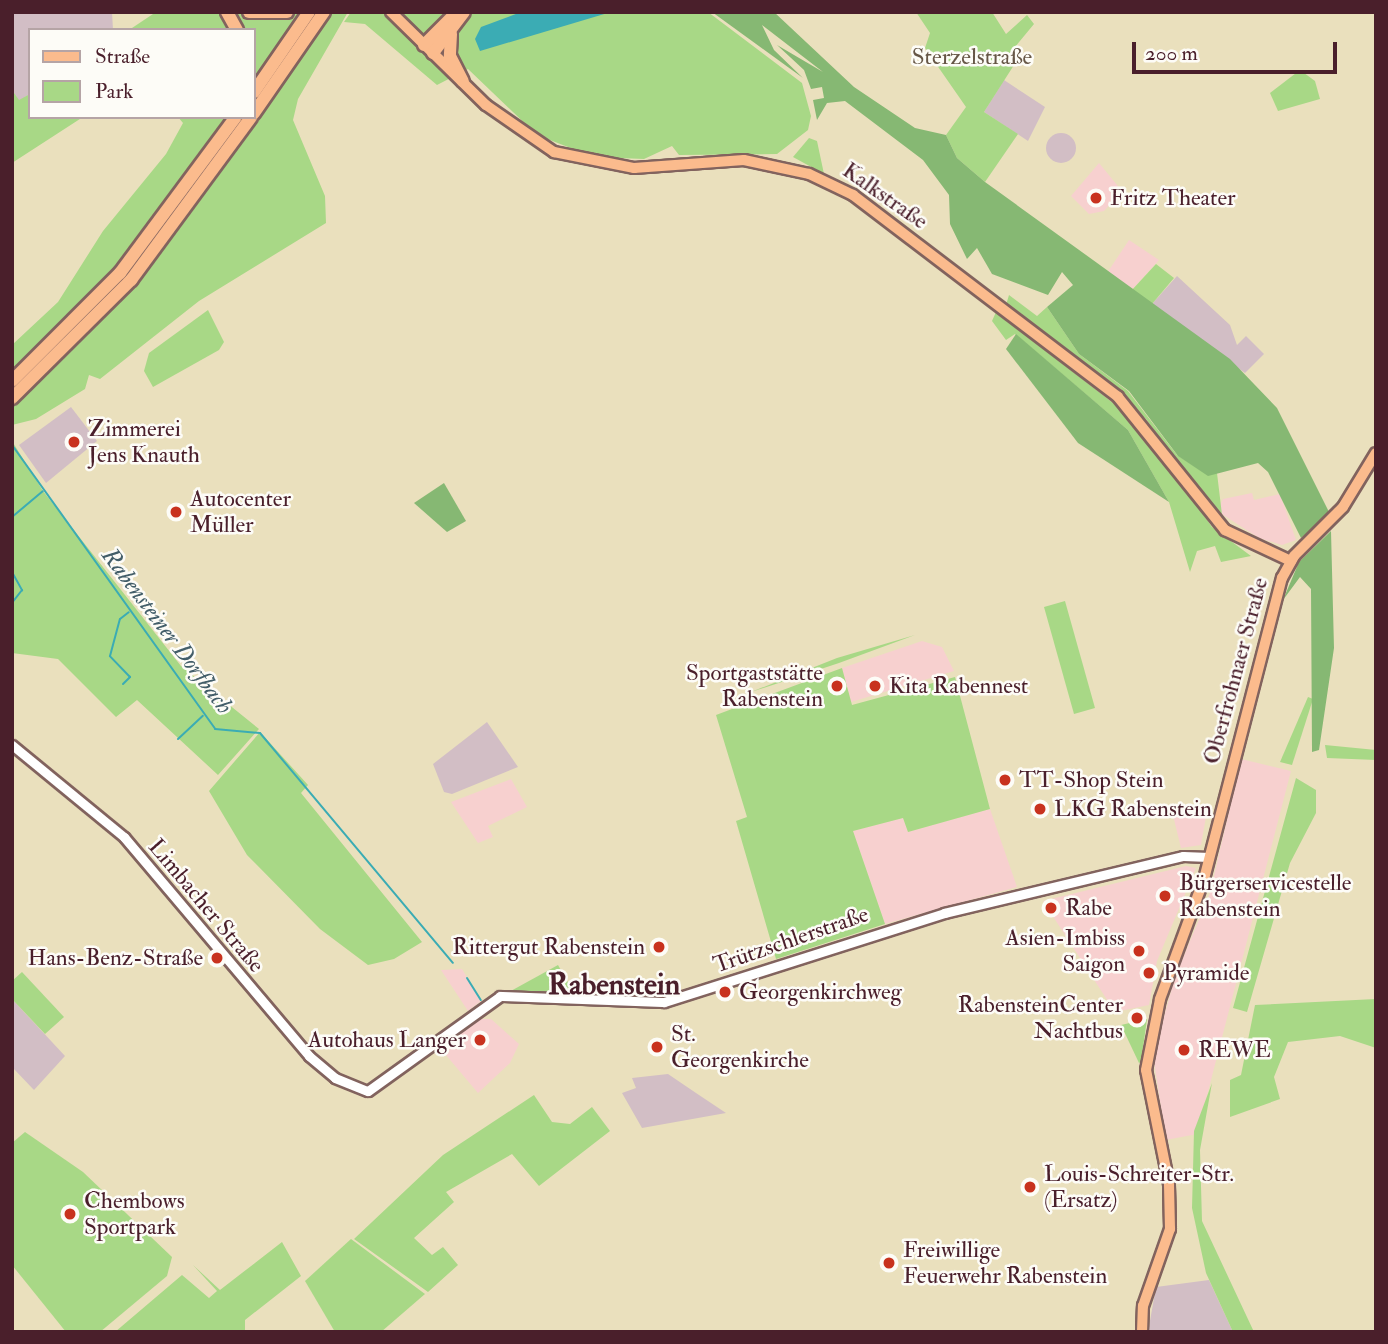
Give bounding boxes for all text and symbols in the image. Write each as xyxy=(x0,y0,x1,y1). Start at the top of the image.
legend xyxy=(28,28,256,119)
scale bar xyxy=(1136,28,1341,72)
text: 200 m xyxy=(1145,40,1198,67)
text: Straße xyxy=(95,43,150,70)
park label: Sterzelstraße xyxy=(912,43,1032,71)
text: Park xyxy=(95,78,133,105)
street label: Kalkstraße xyxy=(837,157,933,235)
place label: Fritz Theater xyxy=(1110,184,1236,212)
marker: Fritz Theater xyxy=(1088,190,1104,206)
place label: Zimmerei Jens Knauth xyxy=(88,415,200,469)
marker: Zimmerei Jens Knauth xyxy=(66,434,82,450)
place label: Autocenter Müller xyxy=(190,485,291,539)
marker: Autocenter Müller xyxy=(168,504,184,520)
water label: Rabensteiner Dorfbach xyxy=(95,542,239,720)
street label: Oberfrohnaer Straße xyxy=(1198,575,1274,767)
place label: Sportgaststätte Rabenstein xyxy=(686,659,823,713)
place label: Kita Rabennest xyxy=(889,672,1028,700)
marker: Sportgaststätte Rabenstein xyxy=(829,678,845,694)
marker: Kita Rabennest xyxy=(867,678,883,694)
place label: TT-Shop Stein xyxy=(1019,766,1164,794)
marker: TT-Shop Stein xyxy=(997,772,1013,788)
place label: LKG Rabenstein xyxy=(1054,795,1212,823)
marker: LKG Rabenstein xyxy=(1032,801,1048,817)
street label: Limbacher Straße xyxy=(142,834,270,978)
place label: Bürgerservicestelle Rabenstein xyxy=(1179,869,1351,923)
marker: Bürgerservicestelle Rabenstein xyxy=(1157,888,1173,904)
place label: Rabe xyxy=(1065,894,1112,922)
marker: Rabe xyxy=(1043,900,1059,916)
street label: Trützschlerstraße xyxy=(710,901,872,979)
place label: Asien-Imbiss Saigon xyxy=(1005,924,1125,978)
place label: Rittergut Rabenstein xyxy=(452,933,645,961)
marker: Rittergut Rabenstein xyxy=(651,939,667,955)
marker: Asien-Imbiss Saigon xyxy=(1131,943,1147,959)
place label: Hans-Benz-Straße xyxy=(28,944,203,972)
marker: Hans-Benz-Straße xyxy=(209,950,225,966)
place label: Pyramide xyxy=(1163,959,1249,987)
marker: Pyramide xyxy=(1141,965,1157,981)
district label: Rabenstein xyxy=(548,967,680,1003)
place label: Georgenkirchweg xyxy=(739,978,902,1006)
marker: Georgenkirchweg xyxy=(717,984,733,1000)
place label: RabensteinCenter Nachtbus xyxy=(958,991,1123,1045)
marker: RabensteinCenter Nachtbus xyxy=(1129,1010,1145,1026)
place label: St. Georgenkirche xyxy=(671,1020,809,1074)
place label: Autohaus Langer xyxy=(308,1026,466,1054)
marker: Autohaus Langer xyxy=(472,1032,488,1048)
place label: REWE xyxy=(1198,1036,1271,1064)
marker: St. Georgenkirche xyxy=(649,1039,665,1055)
marker: REWE xyxy=(1176,1042,1192,1058)
place label: Louis-Schreiter-Str. (Ersatz) xyxy=(1044,1160,1234,1214)
marker: Louis-Schreiter-Str. (Ersatz) xyxy=(1022,1179,1038,1195)
place label: Chembows Sportpark xyxy=(84,1187,185,1241)
marker: Chembows Sportpark xyxy=(62,1206,78,1222)
place label: Freiwillige Feuerwehr Rabenstein xyxy=(903,1236,1107,1290)
marker: Freiwillige Feuerwehr Rabenstein xyxy=(881,1255,897,1271)

